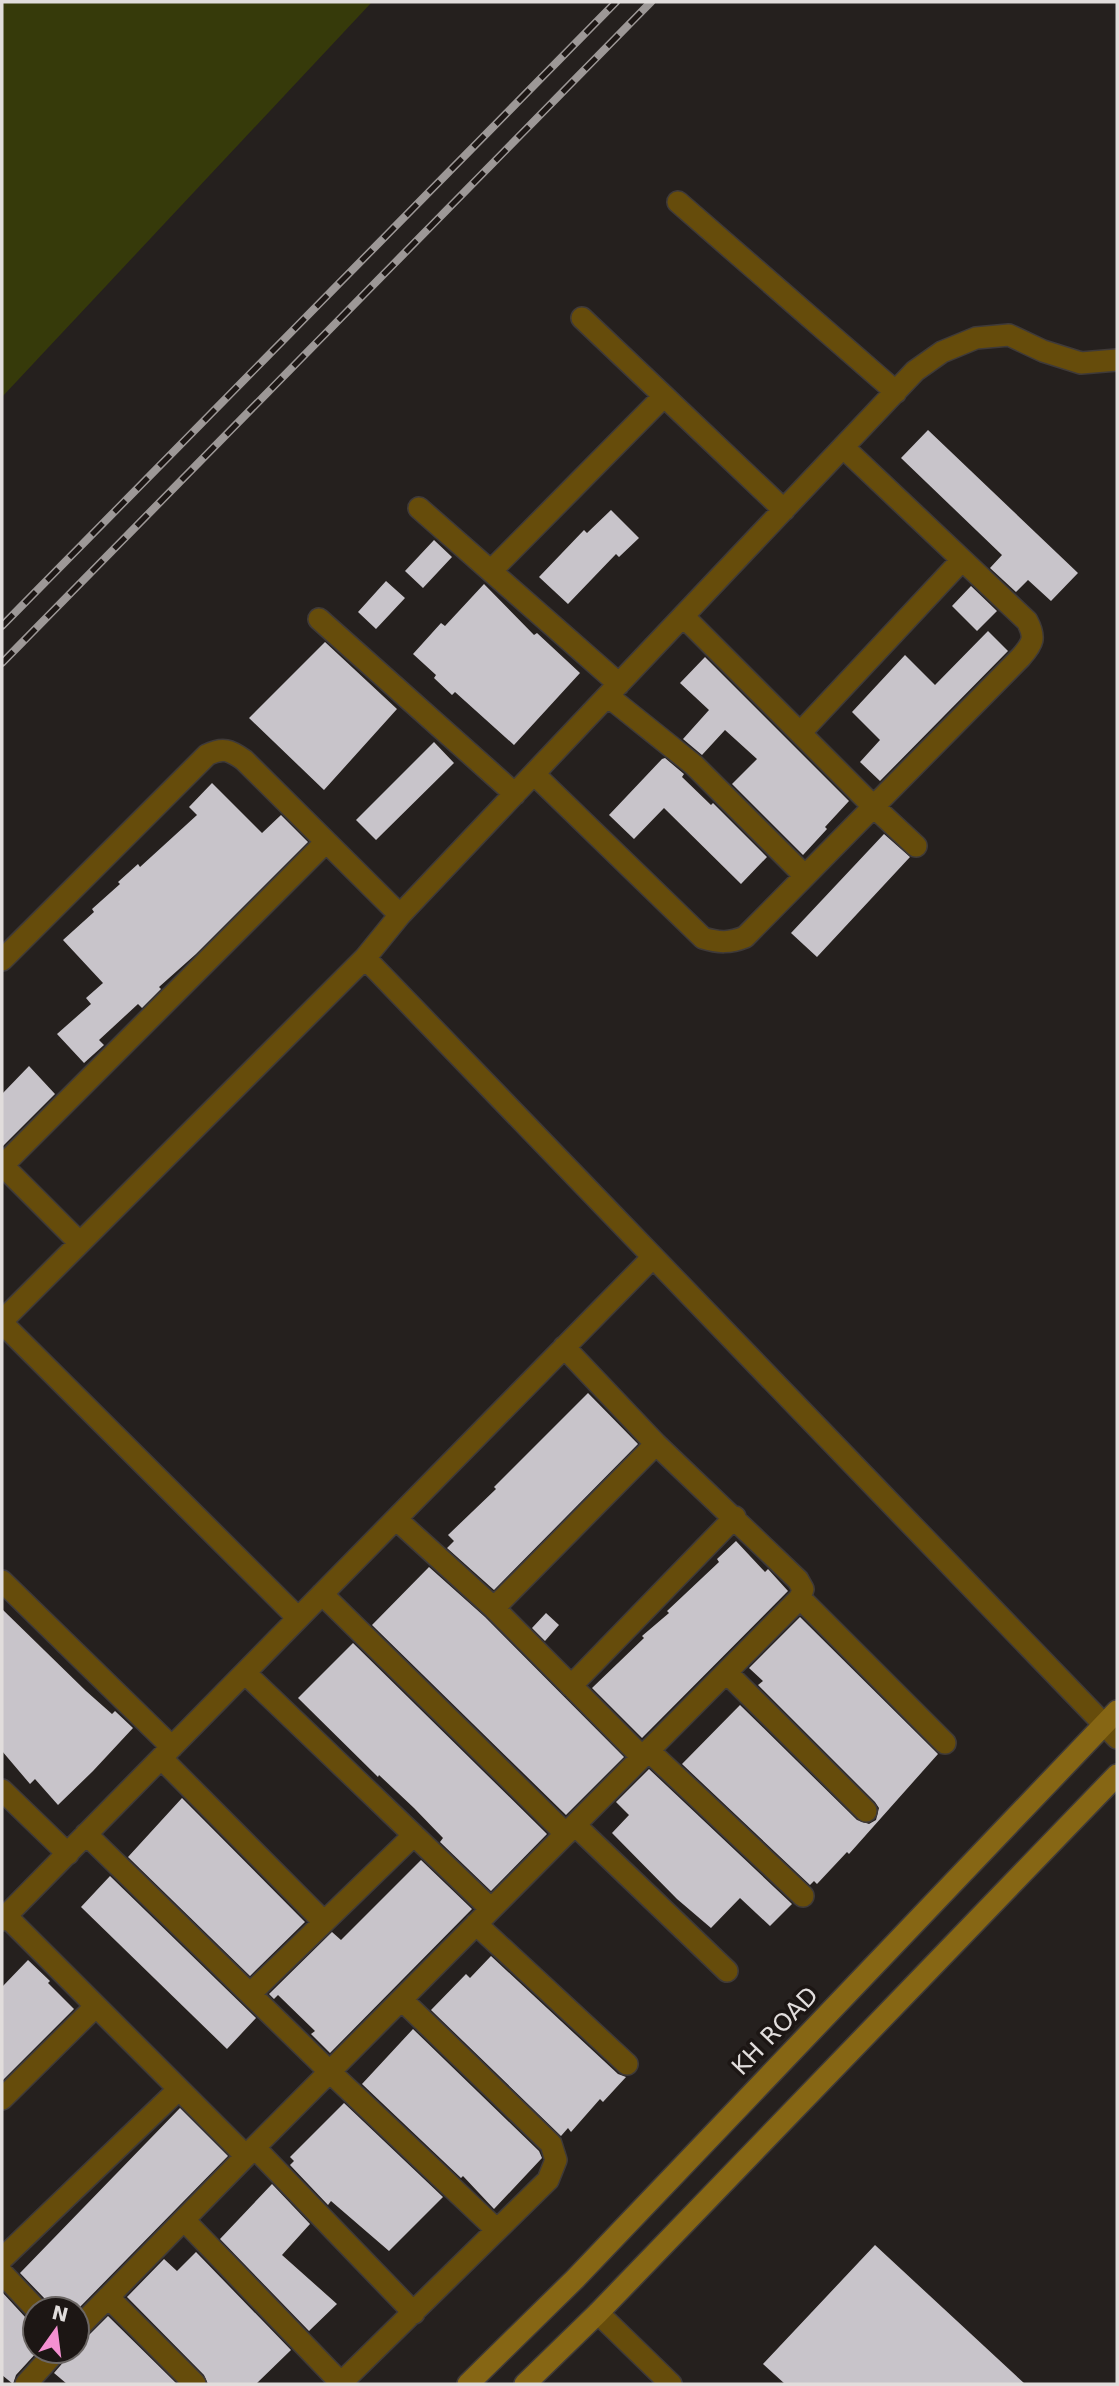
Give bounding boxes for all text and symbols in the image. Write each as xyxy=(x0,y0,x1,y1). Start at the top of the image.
street label: KH ROAD xyxy=(726,1981,824,2081)
north arrow xyxy=(21,2295,91,2365)
text: N xyxy=(50,2301,70,2326)

